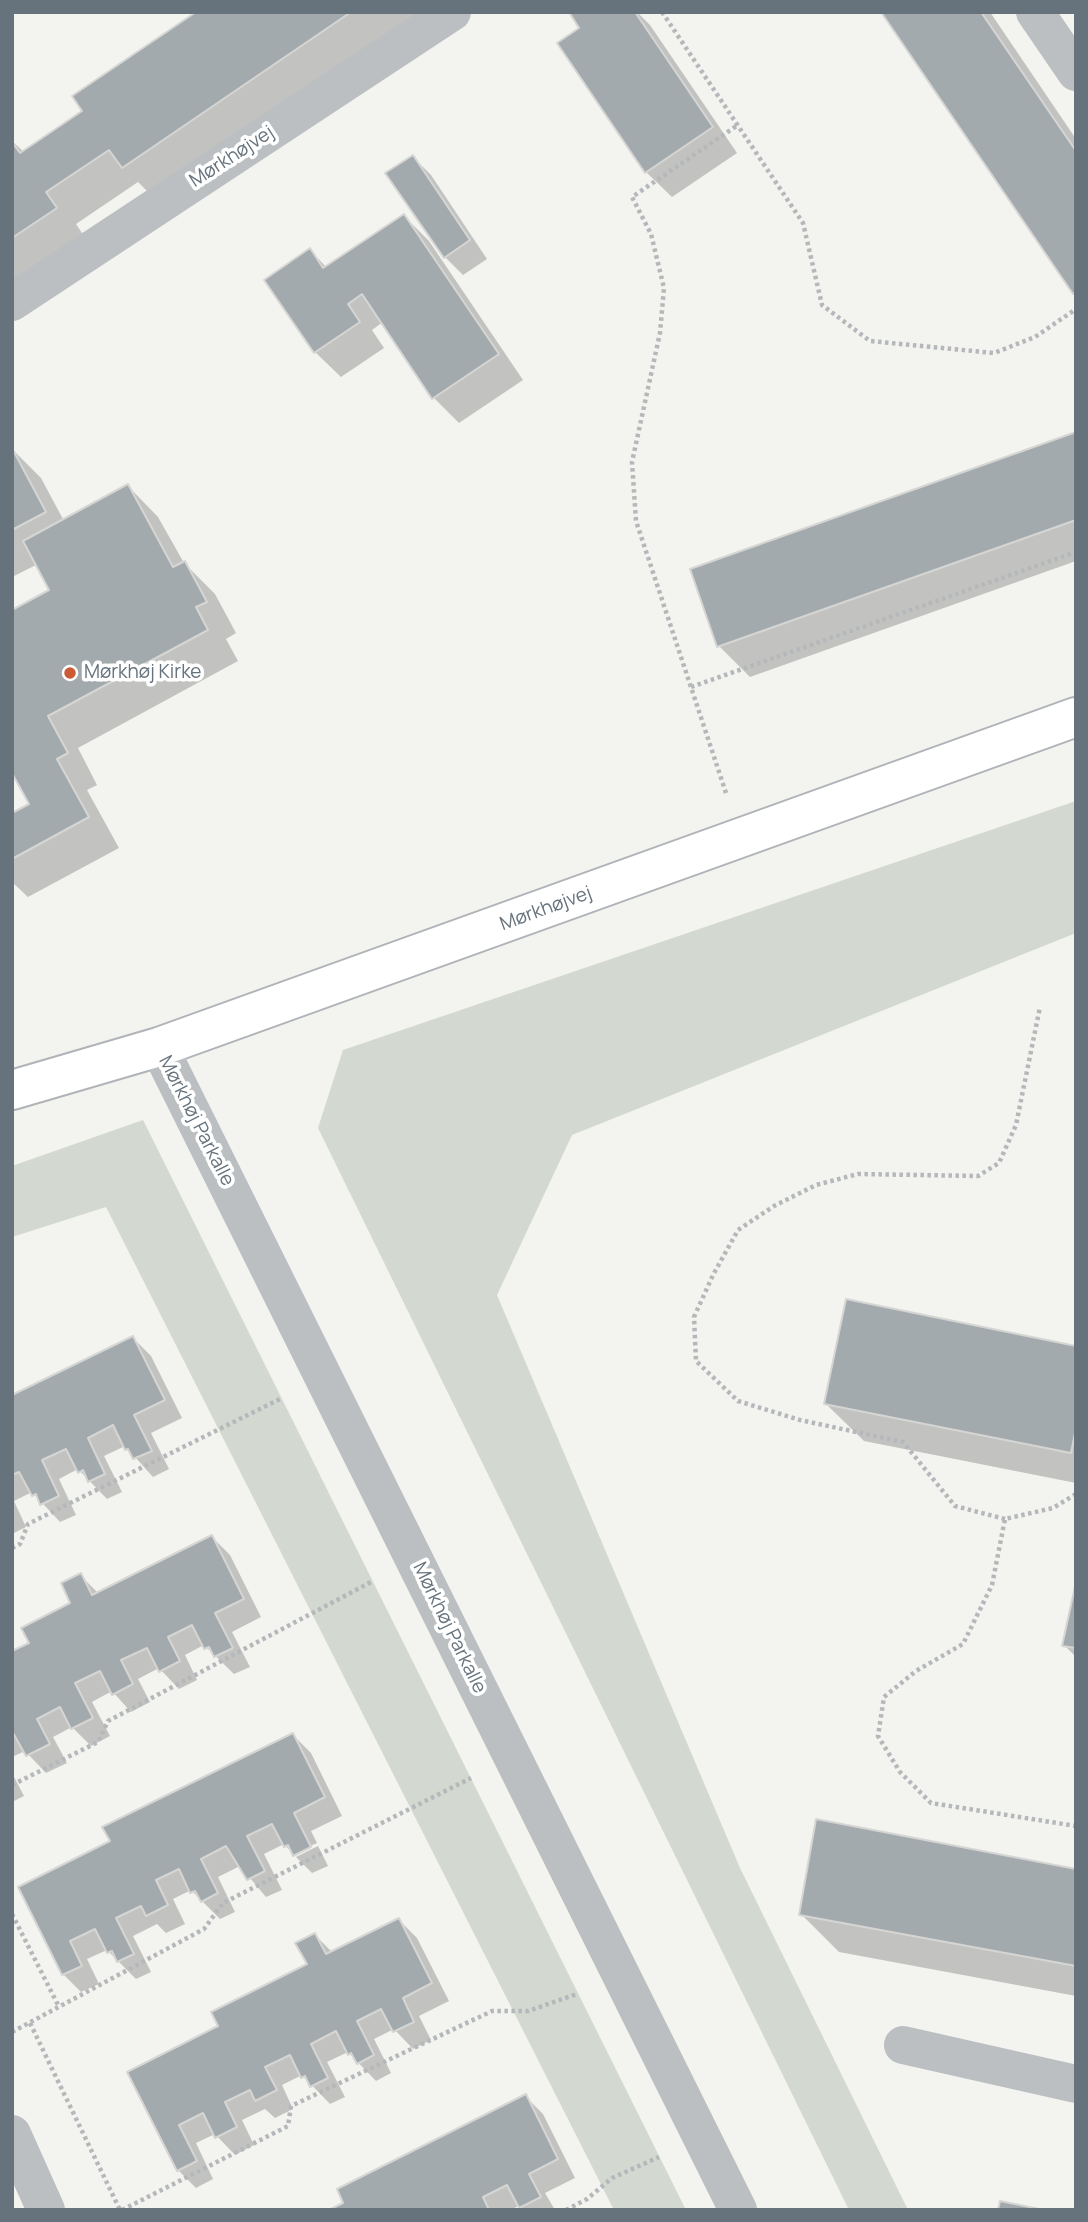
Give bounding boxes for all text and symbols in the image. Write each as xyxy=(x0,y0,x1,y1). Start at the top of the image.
street label: Mørkhøjvej xyxy=(186,121,278,193)
place label: Mørkhøj Kirke xyxy=(84,662,201,684)
marker: Mørkhøj Kirke xyxy=(62,665,78,681)
street label: Mørkhøjvej xyxy=(497,882,595,936)
street label: Mørkhøj Parkalle xyxy=(153,1052,239,1190)
street label: Mørkhøj Parkalle xyxy=(407,1559,491,1697)

